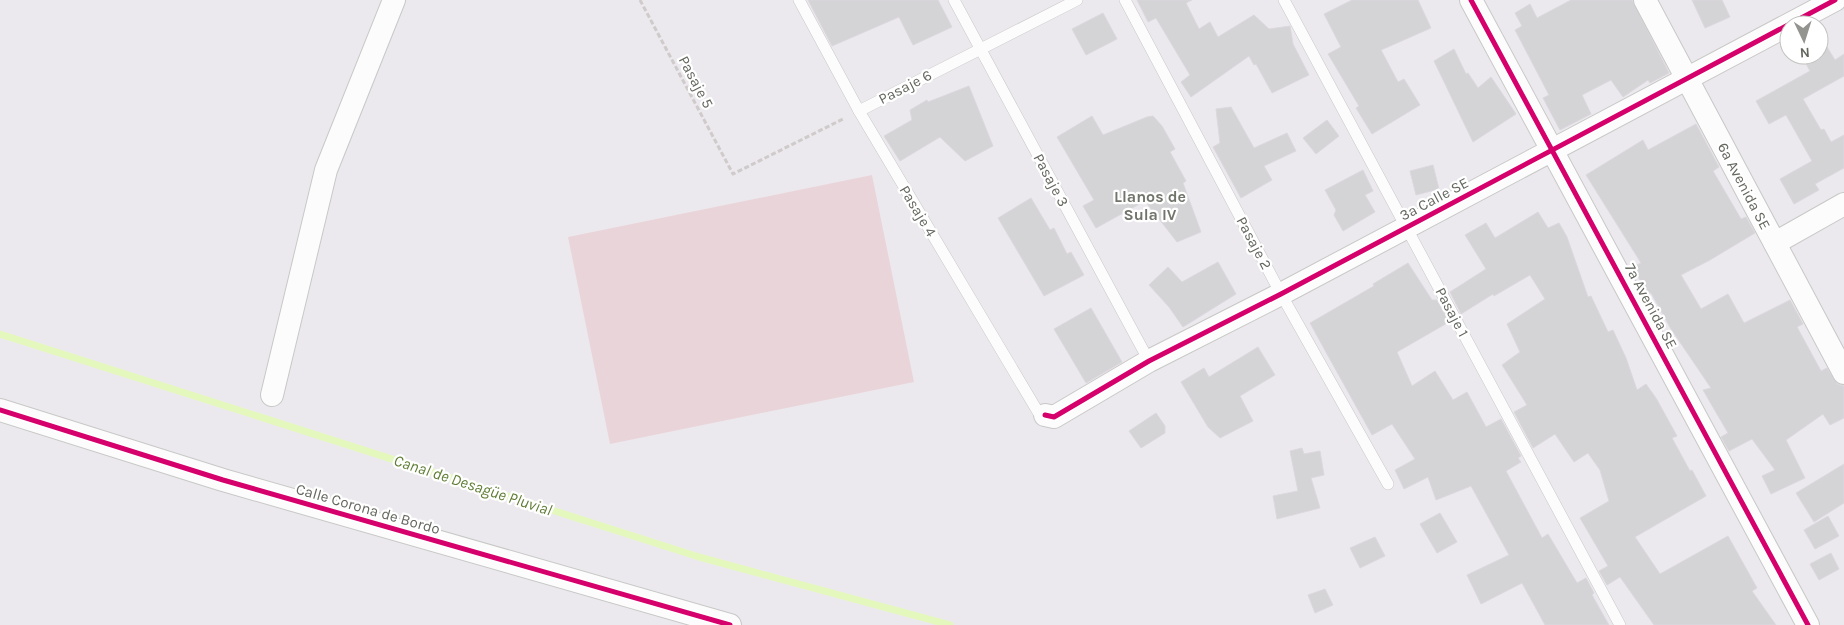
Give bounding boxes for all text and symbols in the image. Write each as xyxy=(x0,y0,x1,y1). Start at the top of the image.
north arrow xyxy=(1779,15,1829,65)
text: N xyxy=(1799,44,1810,61)
street label: Pasaje 5 xyxy=(675,53,717,111)
street label: Pasaje 6 xyxy=(875,66,935,108)
street label: 6a Avenida SE xyxy=(1714,140,1774,232)
street label: Pasaje 3 xyxy=(1030,150,1072,210)
street label: 3a Calle SE xyxy=(1397,173,1471,225)
street label: Pasaje 4 xyxy=(896,182,941,241)
district label: Llanos de Sula IV xyxy=(1114,187,1186,224)
street label: Pasaje 2 xyxy=(1233,213,1275,273)
street label: 7a Avenida SE xyxy=(1621,260,1681,352)
street label: Pasaje 1 xyxy=(1431,284,1473,340)
water label: Canal de Desagüe Pluvial xyxy=(392,450,554,520)
street label: Calle Corona de Bordo xyxy=(294,480,442,538)

